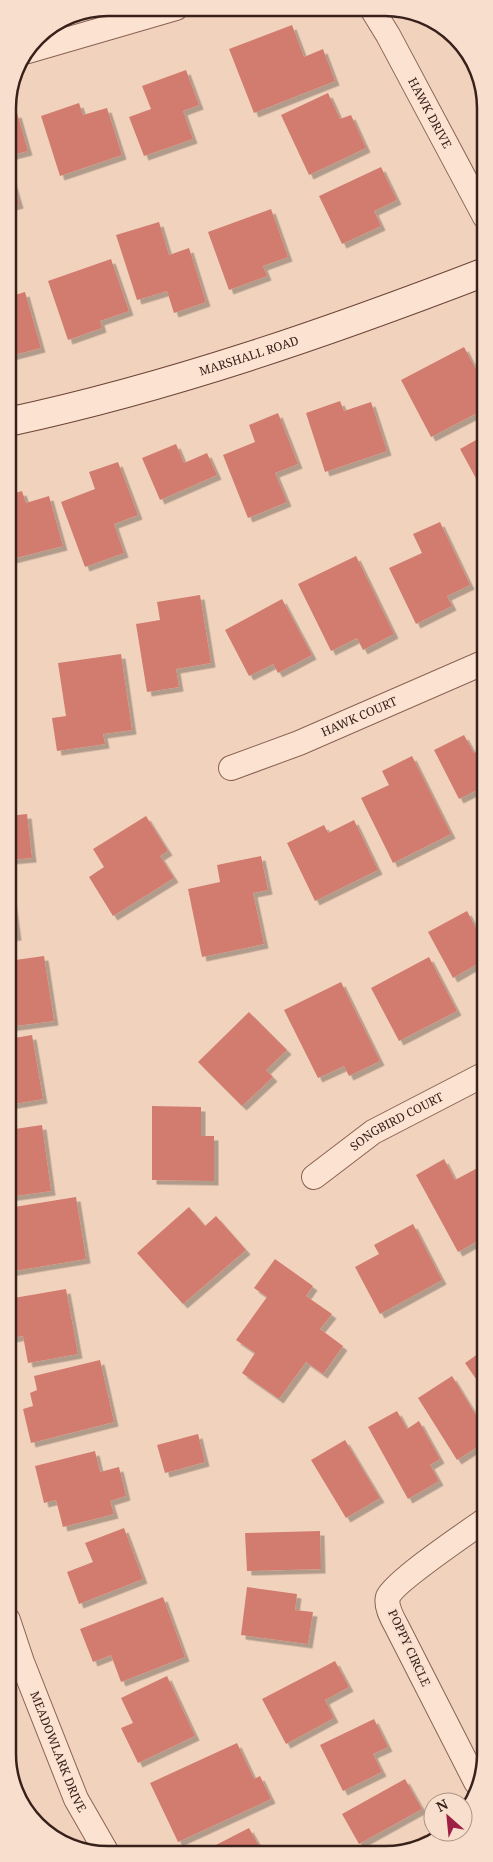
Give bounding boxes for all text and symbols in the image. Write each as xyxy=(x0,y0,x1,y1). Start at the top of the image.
street label: HAWK DRIVE xyxy=(404,74,456,151)
street label: MARSHALL ROAD xyxy=(197,331,301,380)
street label: HAWK COURT xyxy=(318,692,400,740)
street label: SONGBIRD COURT xyxy=(346,1088,447,1155)
street label: POPPY CIRCLE xyxy=(384,1607,435,1689)
street label: MEADOWLARK DRIVE xyxy=(26,1689,91,1815)
north arrow xyxy=(423,1792,473,1842)
text: N xyxy=(433,1794,451,1816)

